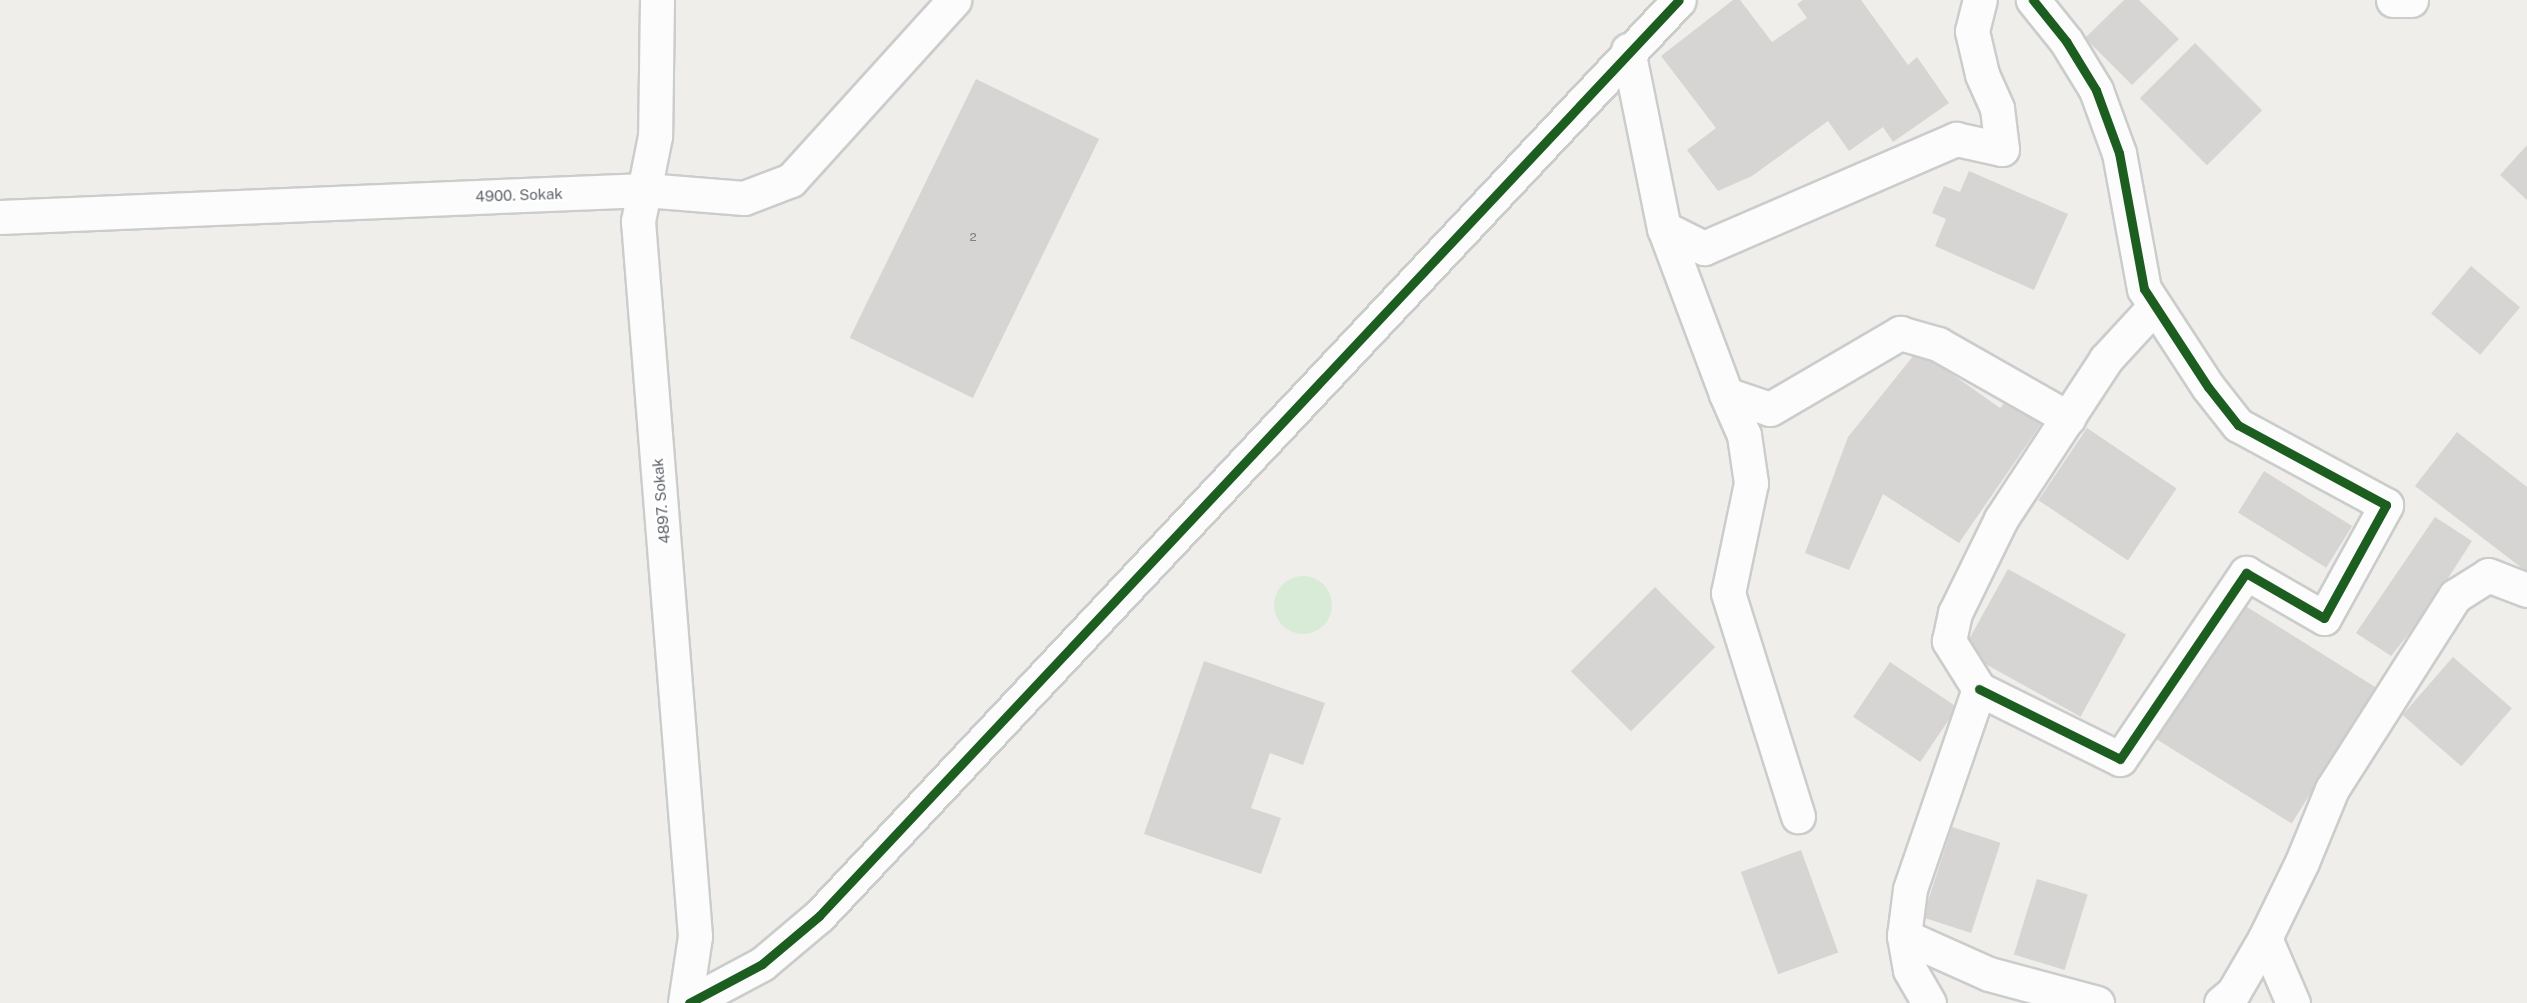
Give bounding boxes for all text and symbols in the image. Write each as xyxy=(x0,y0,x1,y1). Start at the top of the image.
street label: 4900. Sokak xyxy=(475,184,563,206)
house number: 2 xyxy=(969,231,977,245)
street label: 4897. Sokak xyxy=(648,457,674,545)

